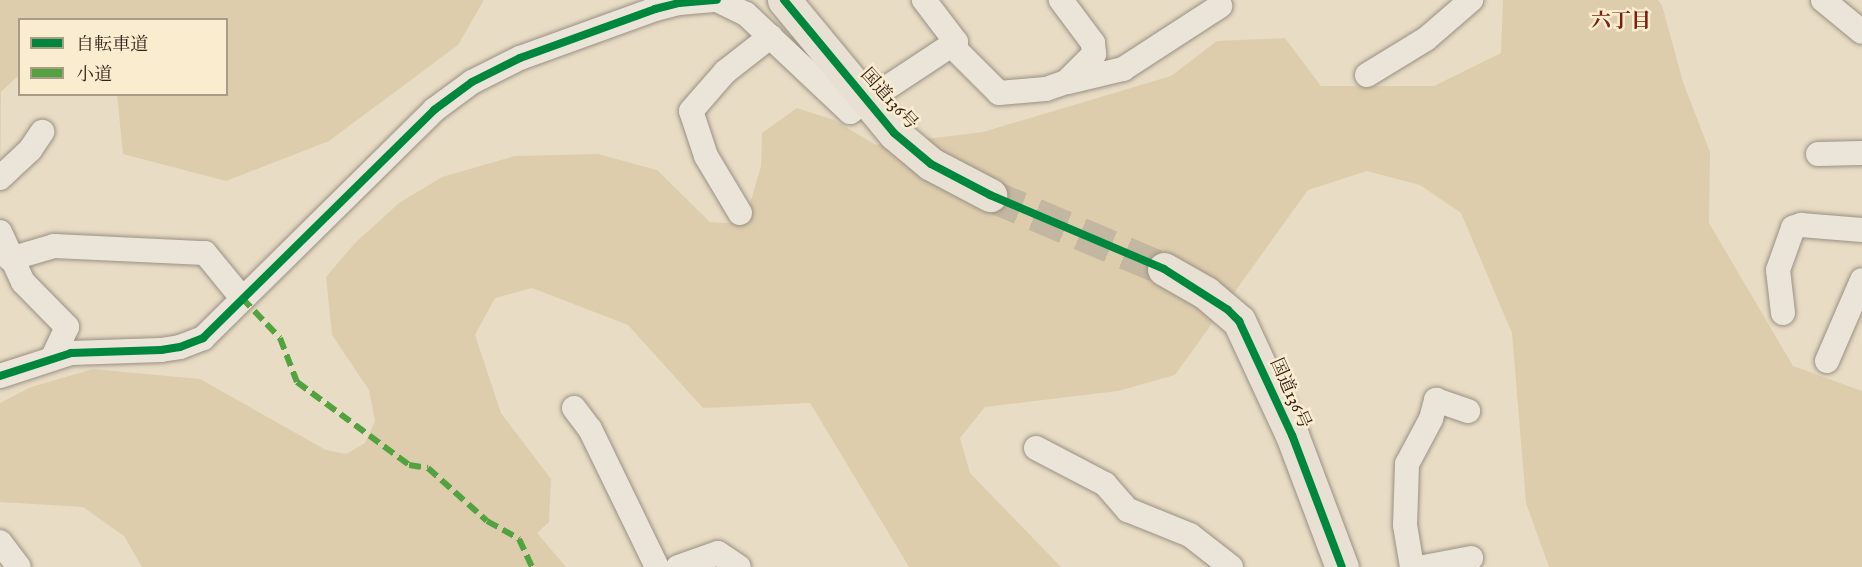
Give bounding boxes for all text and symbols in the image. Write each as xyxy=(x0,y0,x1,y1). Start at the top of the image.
district label: 六丁目 xyxy=(1591,9,1651,33)
legend xyxy=(18,18,228,96)
text: 自転車道 xyxy=(76,34,148,57)
text: 小道 xyxy=(76,64,112,87)
street label: 国道136号 xyxy=(855,65,921,135)
street label: 国道136号 xyxy=(1264,355,1314,433)

